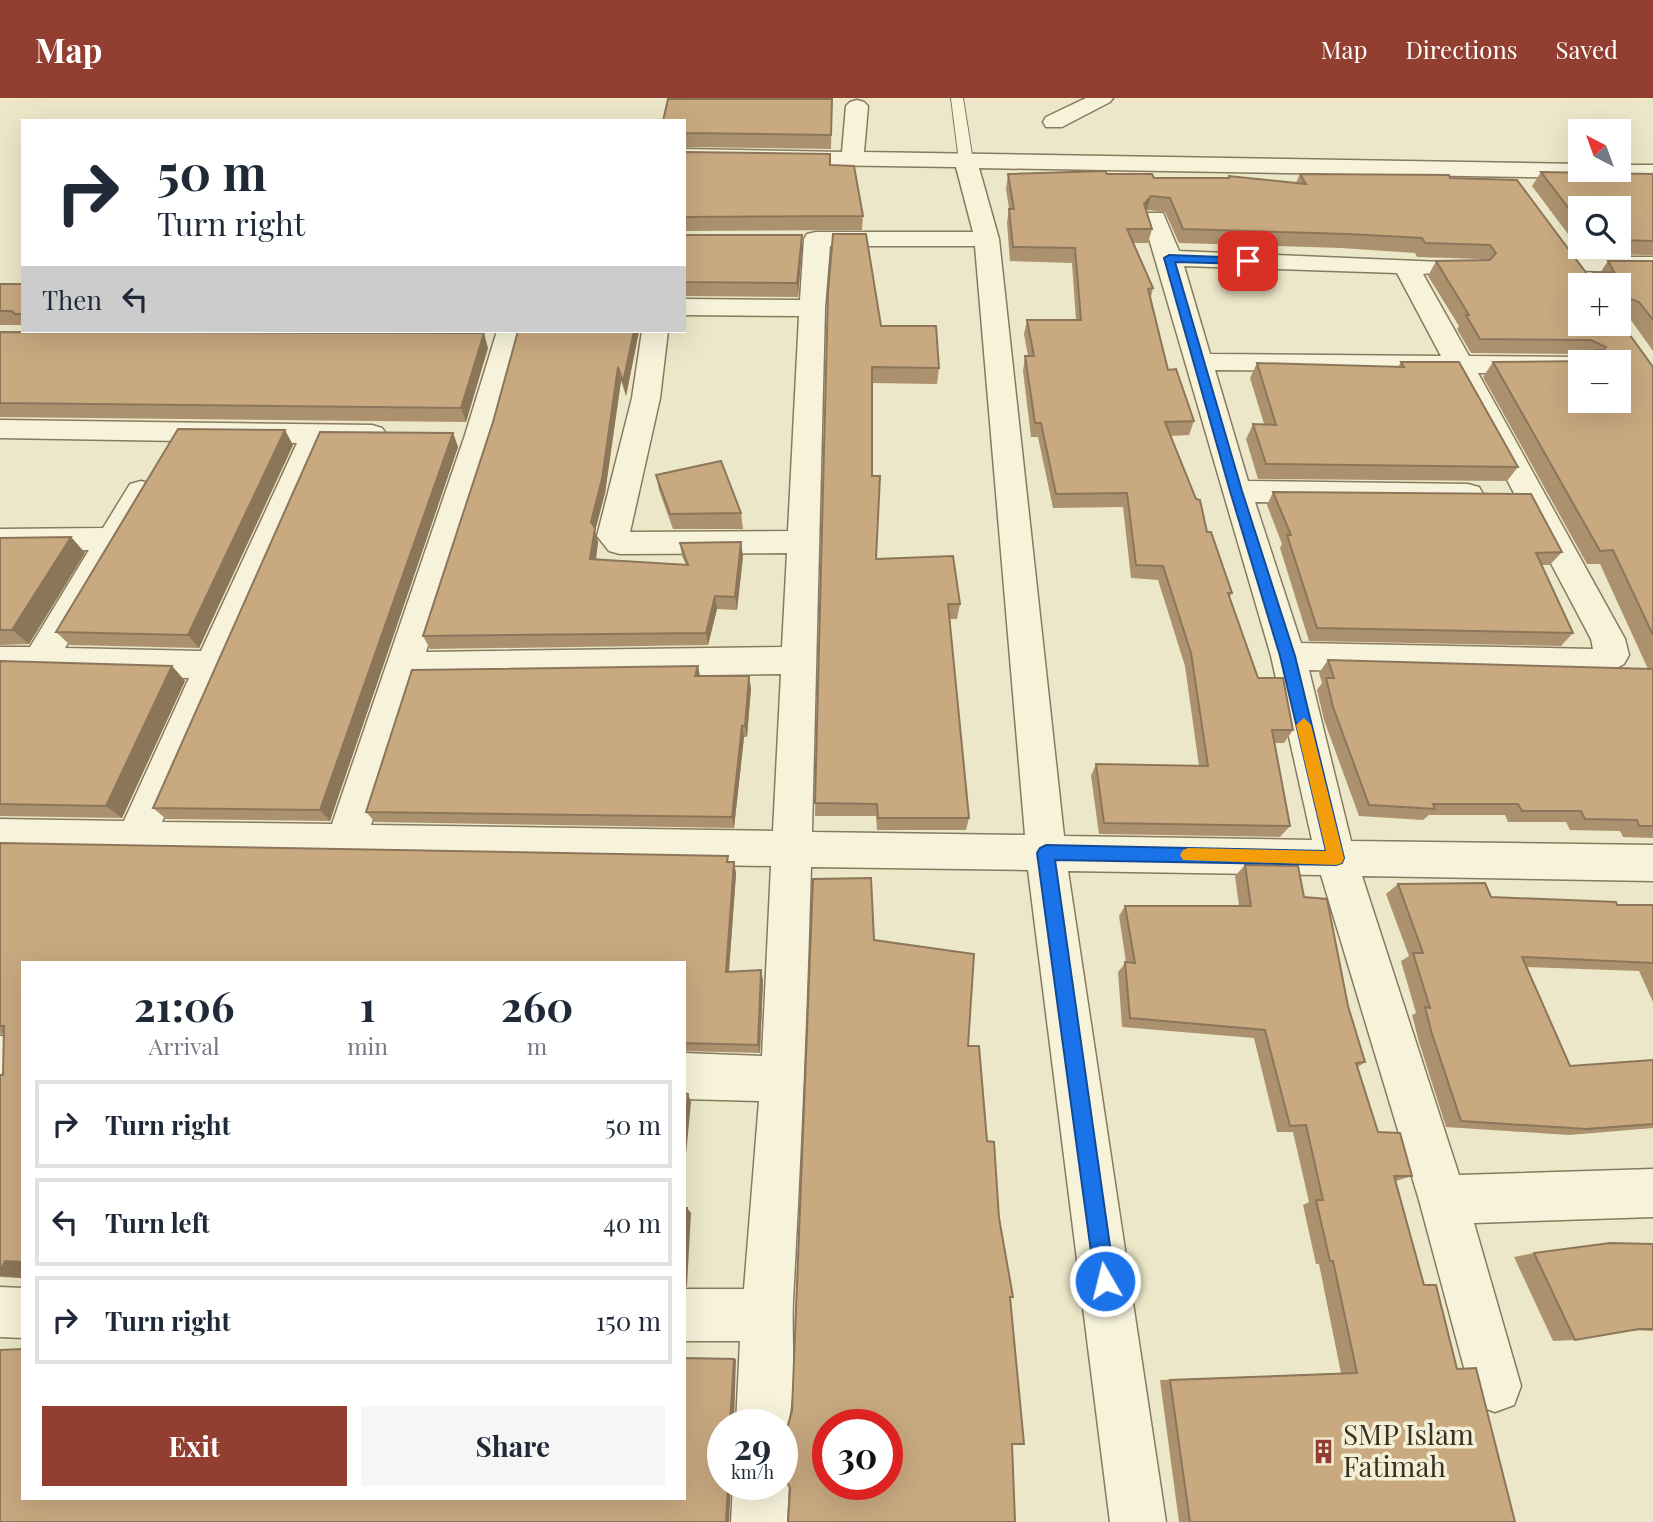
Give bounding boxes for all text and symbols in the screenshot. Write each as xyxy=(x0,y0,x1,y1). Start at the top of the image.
text: Map xyxy=(35,27,102,71)
text: Map xyxy=(1321,33,1367,65)
text: Directions xyxy=(1405,33,1518,65)
text: Saved xyxy=(1556,33,1618,65)
north arrow xyxy=(1568,119,1631,182)
map controls xyxy=(1568,119,1631,413)
text: 50 m xyxy=(157,138,267,203)
icon: right xyxy=(42,147,133,238)
button: search xyxy=(1568,196,1631,259)
text: Turn right xyxy=(157,201,305,244)
pin xyxy=(1218,231,1278,291)
icon: arrive xyxy=(1229,242,1267,280)
button: + xyxy=(1568,273,1631,336)
icon: left xyxy=(116,280,154,318)
text: Then xyxy=(42,282,102,317)
button: − xyxy=(1568,350,1631,413)
text: 21:06 xyxy=(134,977,235,1033)
text: 1 xyxy=(360,977,376,1033)
text: 260 xyxy=(501,977,573,1033)
text: Arrival xyxy=(149,1030,220,1061)
text: min xyxy=(347,1030,388,1061)
text: m xyxy=(527,1030,547,1061)
icon: right xyxy=(46,1105,84,1143)
text: Turn right xyxy=(105,1107,231,1142)
text: 50 m xyxy=(605,1107,661,1142)
icon: left xyxy=(46,1203,84,1241)
text: Turn left xyxy=(105,1205,210,1240)
text: 40 m xyxy=(603,1205,661,1240)
position arrow xyxy=(1068,1244,1142,1318)
icon: right xyxy=(46,1301,84,1339)
text: Turn right xyxy=(105,1303,231,1338)
text: 150 m xyxy=(596,1303,661,1338)
button: Exit xyxy=(42,1406,347,1486)
button: Share xyxy=(361,1406,665,1486)
speed limit sign: 30 xyxy=(812,1409,903,1500)
place label: SMP Islam Fatimah xyxy=(1343,1415,1474,1484)
text: 29 xyxy=(734,1422,771,1469)
building icon: SMP Islam Fatimah xyxy=(1309,1437,1337,1465)
text: km/h xyxy=(731,1460,774,1484)

